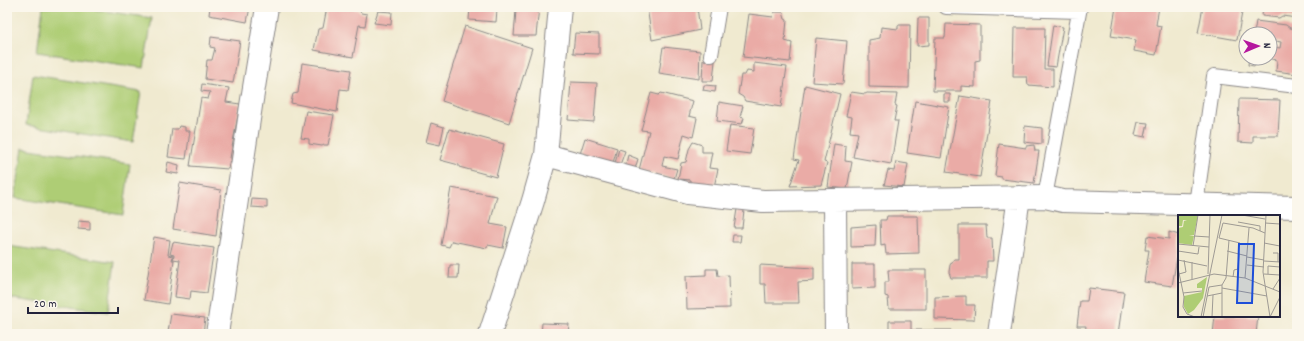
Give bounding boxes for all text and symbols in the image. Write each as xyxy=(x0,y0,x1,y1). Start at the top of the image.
north arrow xyxy=(1238,26,1278,66)
text: N xyxy=(1258,43,1274,49)
inset map xyxy=(1178,215,1280,317)
scale bar xyxy=(28,289,118,315)
text: 20 m xyxy=(34,296,57,313)

